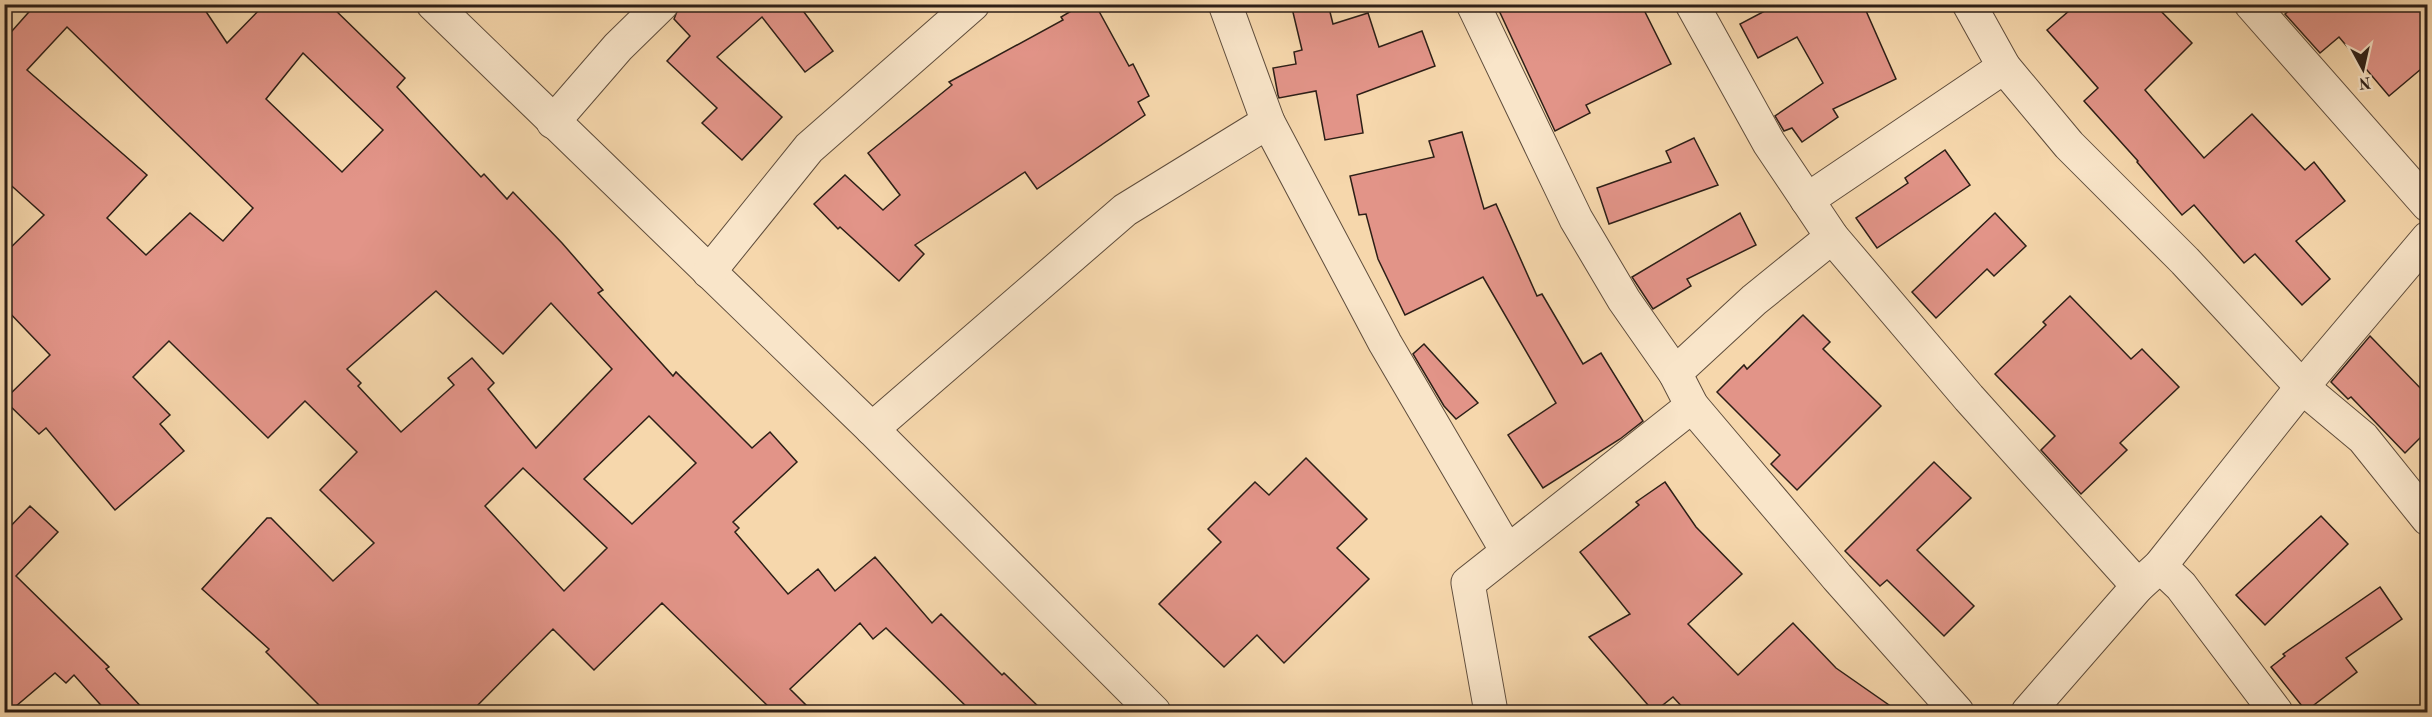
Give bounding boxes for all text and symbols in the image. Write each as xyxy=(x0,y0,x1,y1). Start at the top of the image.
north arrow xyxy=(2333,39,2393,99)
text: N xyxy=(2357,73,2372,91)

